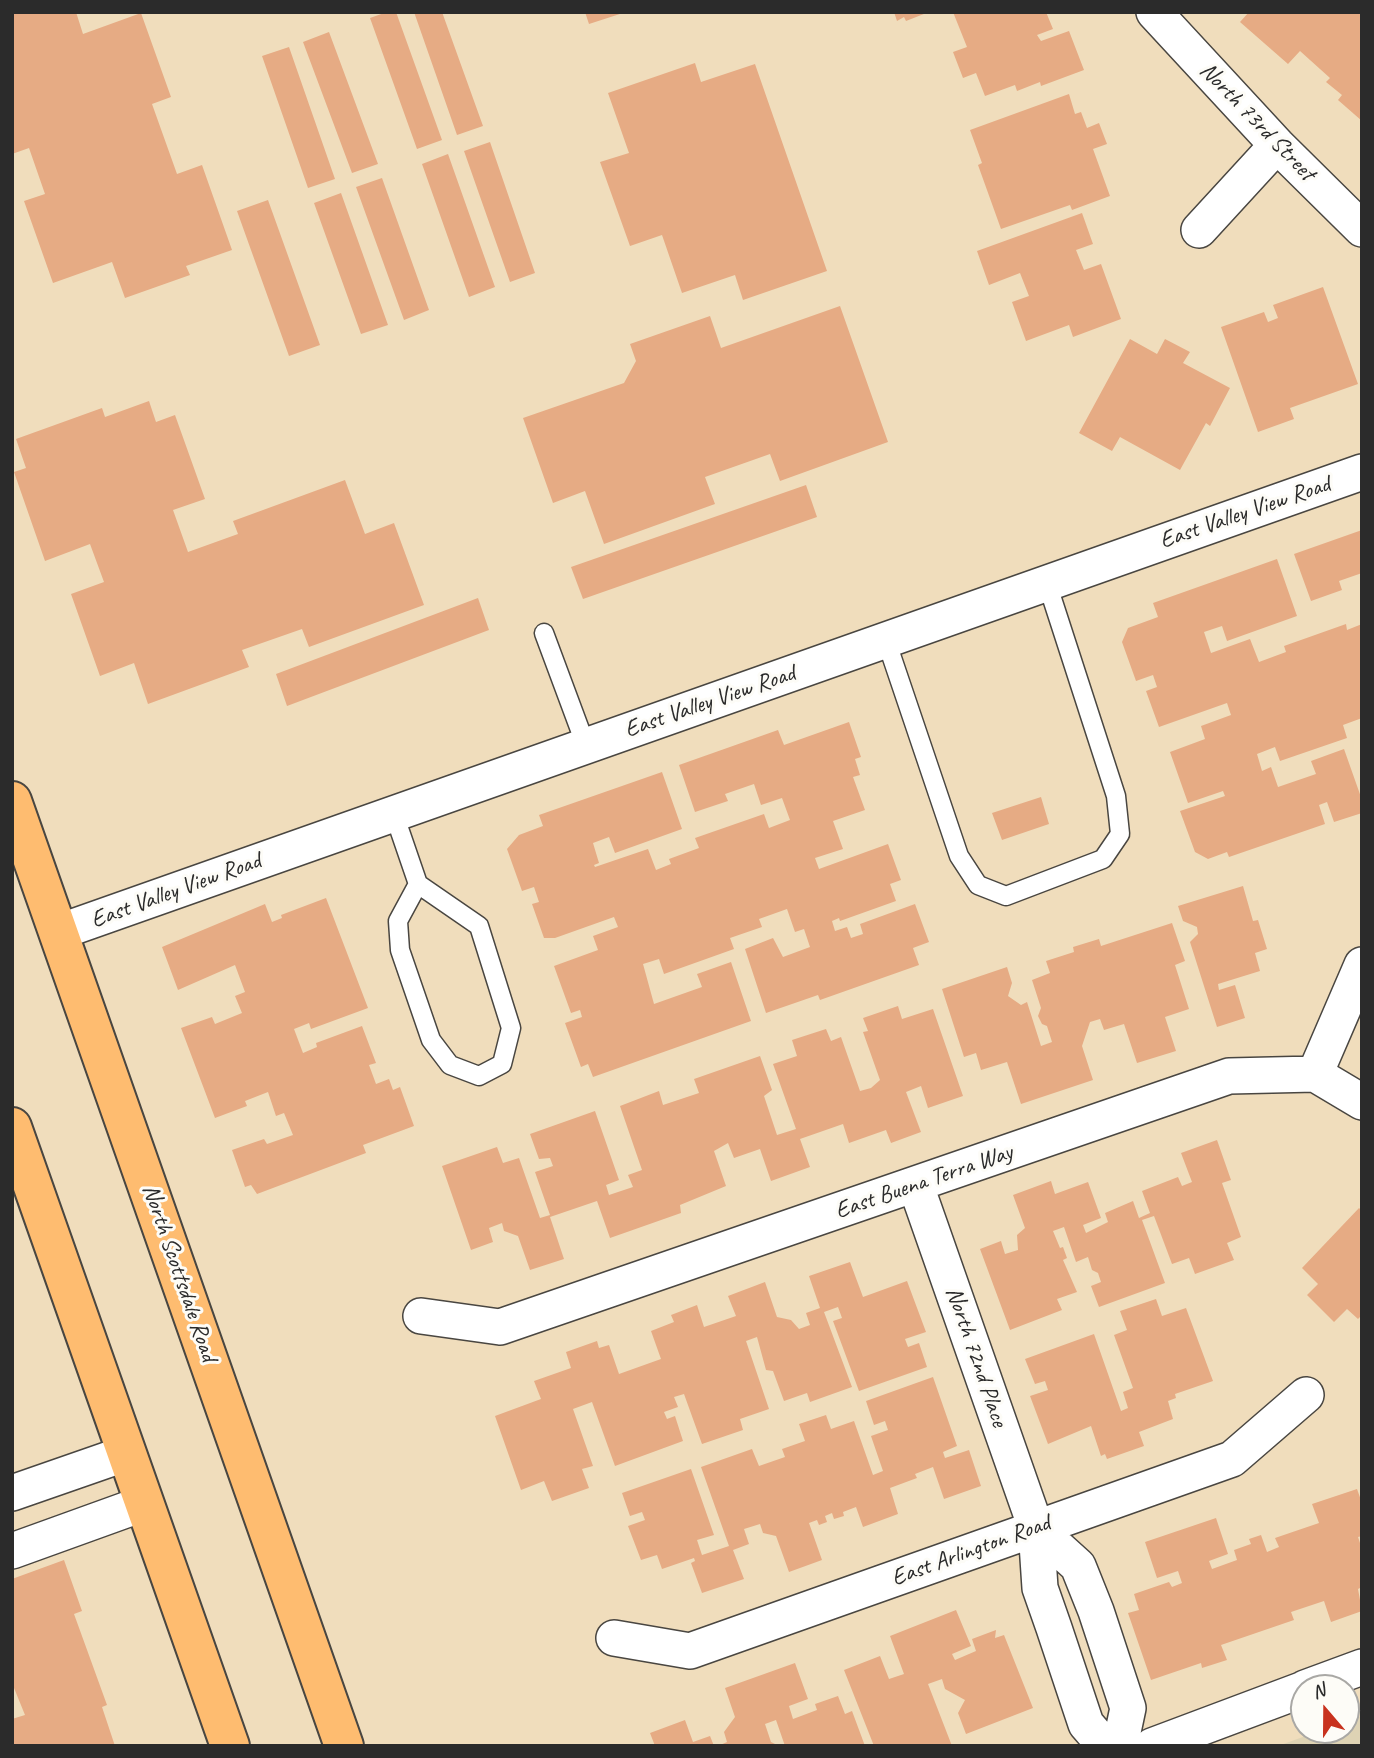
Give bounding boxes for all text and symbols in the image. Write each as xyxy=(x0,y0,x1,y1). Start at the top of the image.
street label: North 73rd Street xyxy=(1193,57,1321,187)
street label: East Valley View Road xyxy=(1156,470,1334,556)
street label: East Valley View Road xyxy=(621,659,799,745)
street label: East Valley View Road xyxy=(87,847,265,935)
street label: East Buena Terra Way xyxy=(832,1138,1016,1226)
street label: North Scottsdale Road xyxy=(135,1181,223,1365)
street label: North 72nd Place xyxy=(939,1283,1013,1431)
street label: East Arlington Road xyxy=(888,1509,1054,1593)
north arrow xyxy=(1290,1674,1360,1744)
text: N xyxy=(1309,1678,1328,1704)

